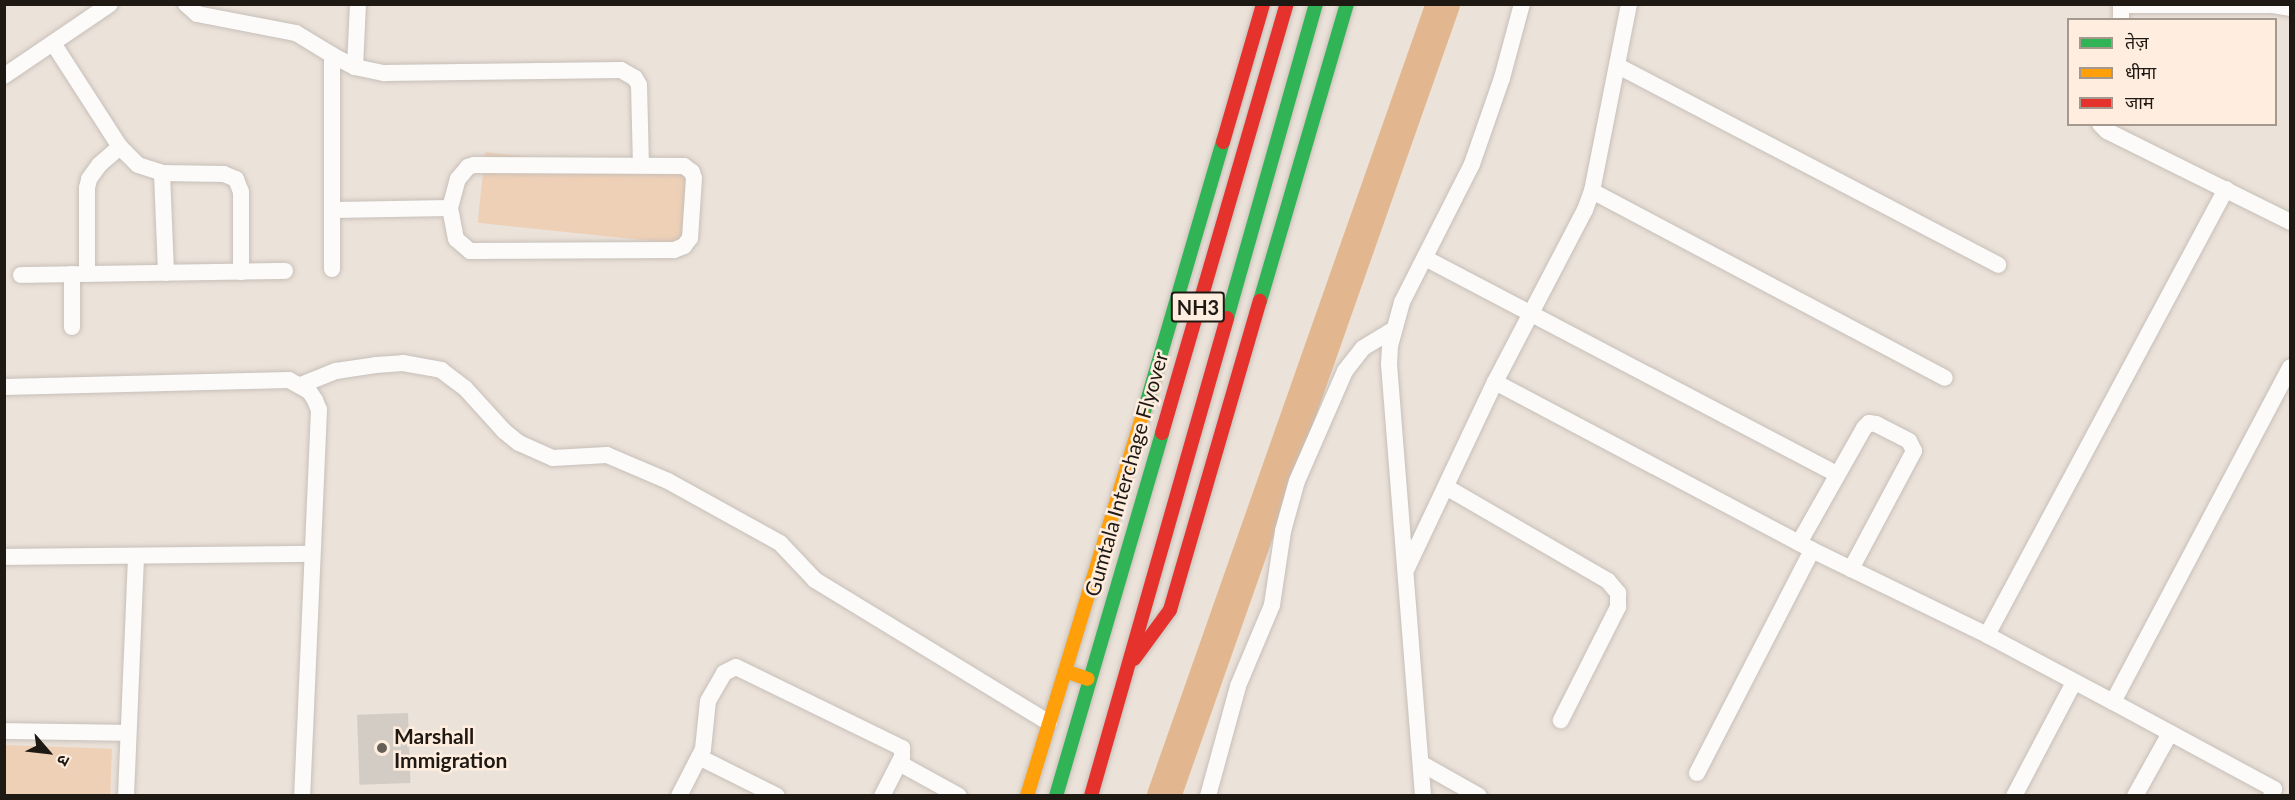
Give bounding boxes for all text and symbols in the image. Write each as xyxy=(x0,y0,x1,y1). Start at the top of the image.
legend xyxy=(2067,18,2277,126)
text: तेज़ xyxy=(2125,31,2149,53)
text: धीमा xyxy=(2125,61,2156,83)
text: जाम xyxy=(2125,91,2154,113)
road number: NH3 xyxy=(1170,290,1226,324)
street label: Gumtala Interchage Flyover xyxy=(1079,349,1173,599)
north arrow xyxy=(18,722,78,782)
place label: Marshall Immigration xyxy=(394,723,507,773)
marker: Marshall Immigration xyxy=(375,741,389,755)
text: उ xyxy=(54,752,75,769)

